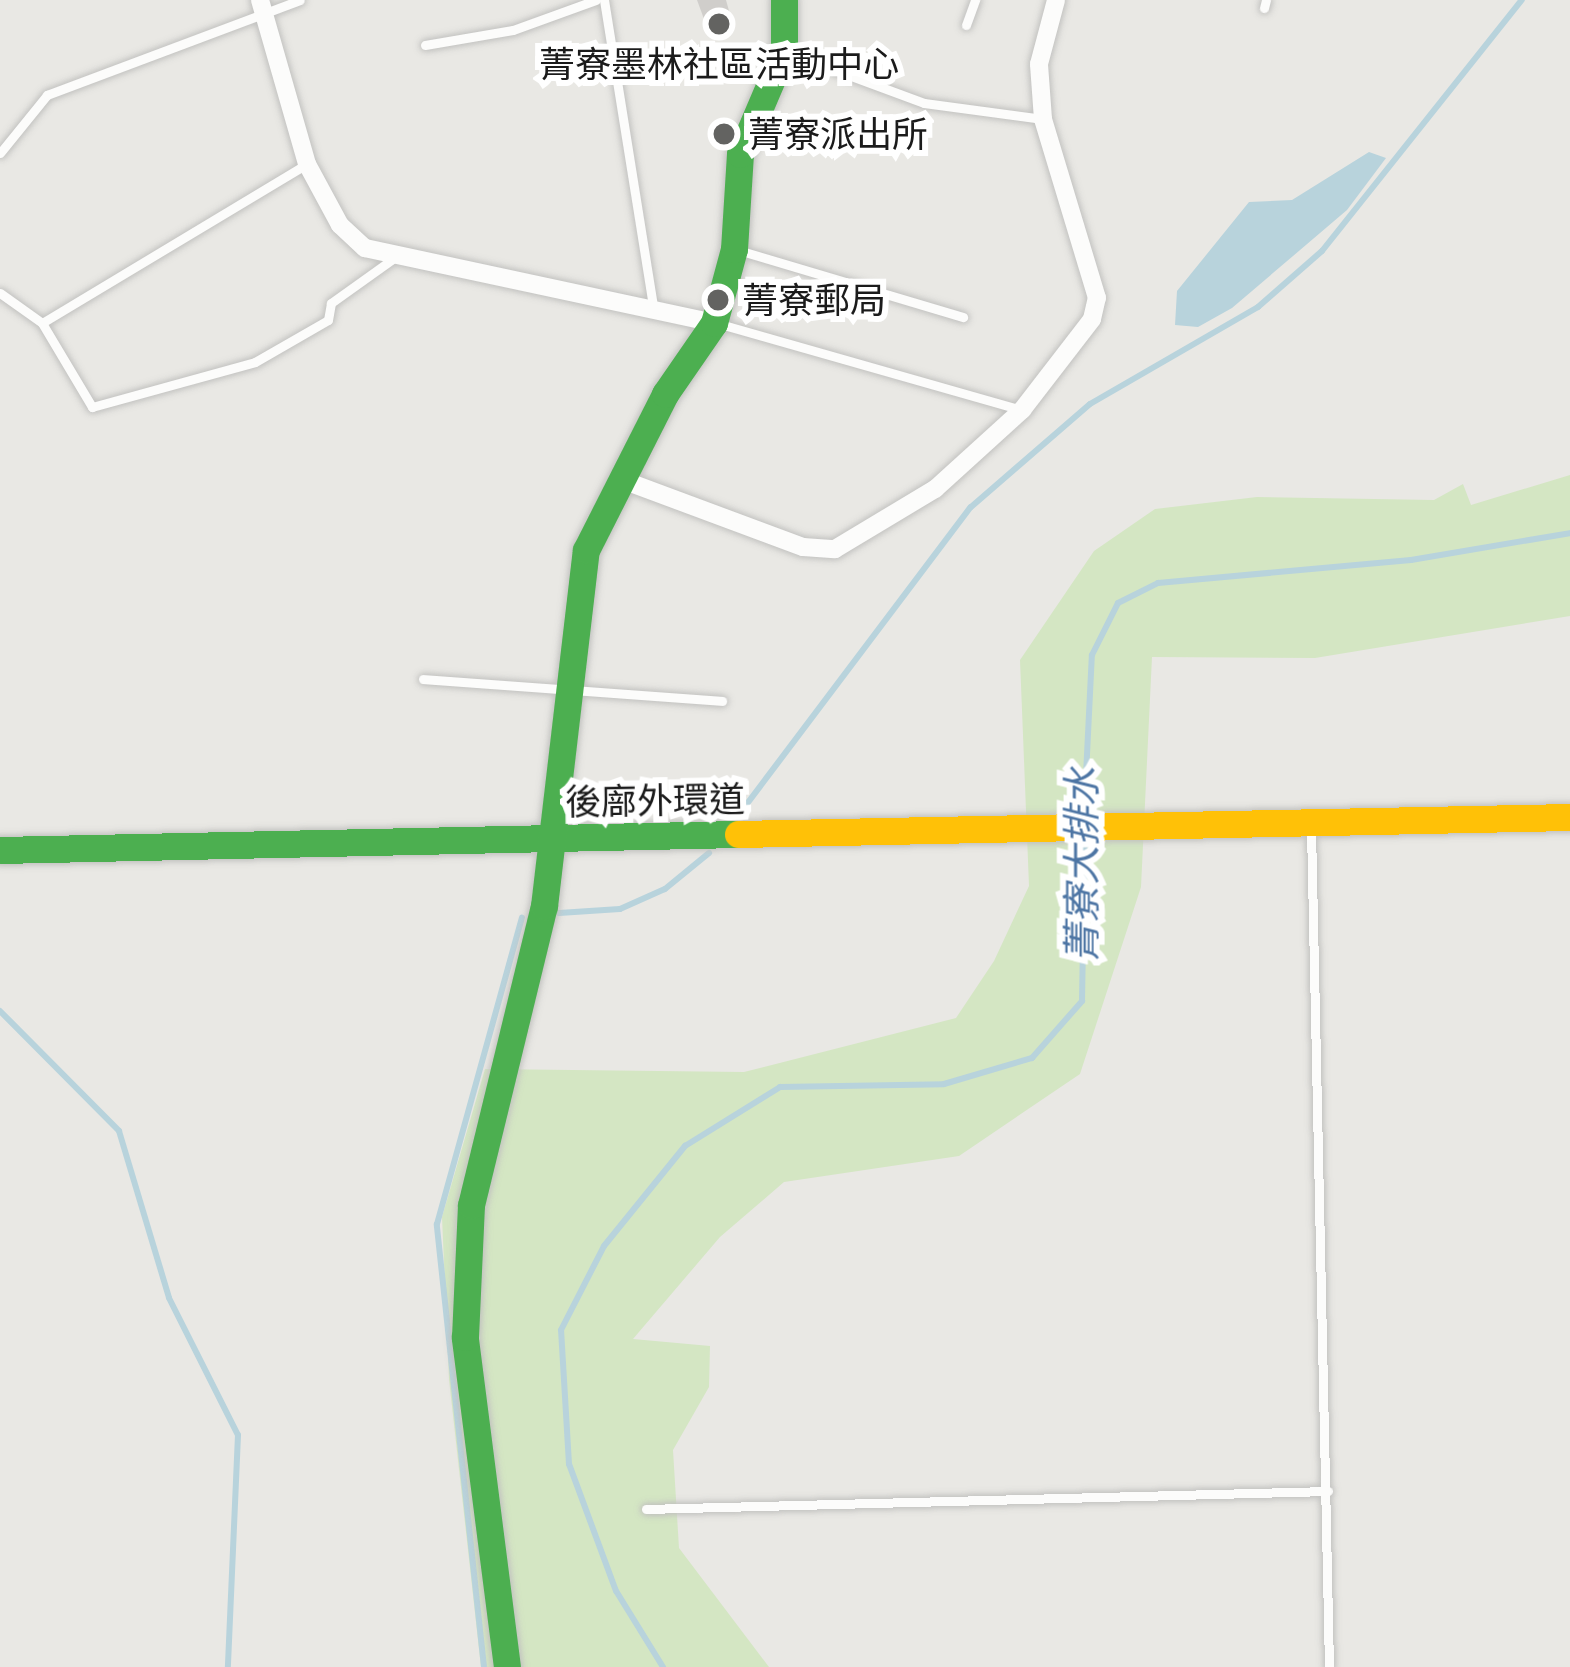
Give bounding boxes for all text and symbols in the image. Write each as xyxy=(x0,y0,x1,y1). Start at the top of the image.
marker: 菁寮墨林社區活動中心 xyxy=(706,11,732,37)
place label: 菁寮墨林社區活動中心 xyxy=(539,42,899,86)
place label: 菁寮派出所 xyxy=(748,112,928,156)
marker: 菁寮派出所 xyxy=(711,121,737,147)
place label: 菁寮郵局 xyxy=(742,278,886,322)
marker: 菁寮郵局 xyxy=(705,287,731,313)
water label: 菁寮大排水 xyxy=(1059,768,1105,962)
street label: 後廍外環道 xyxy=(565,777,745,823)

